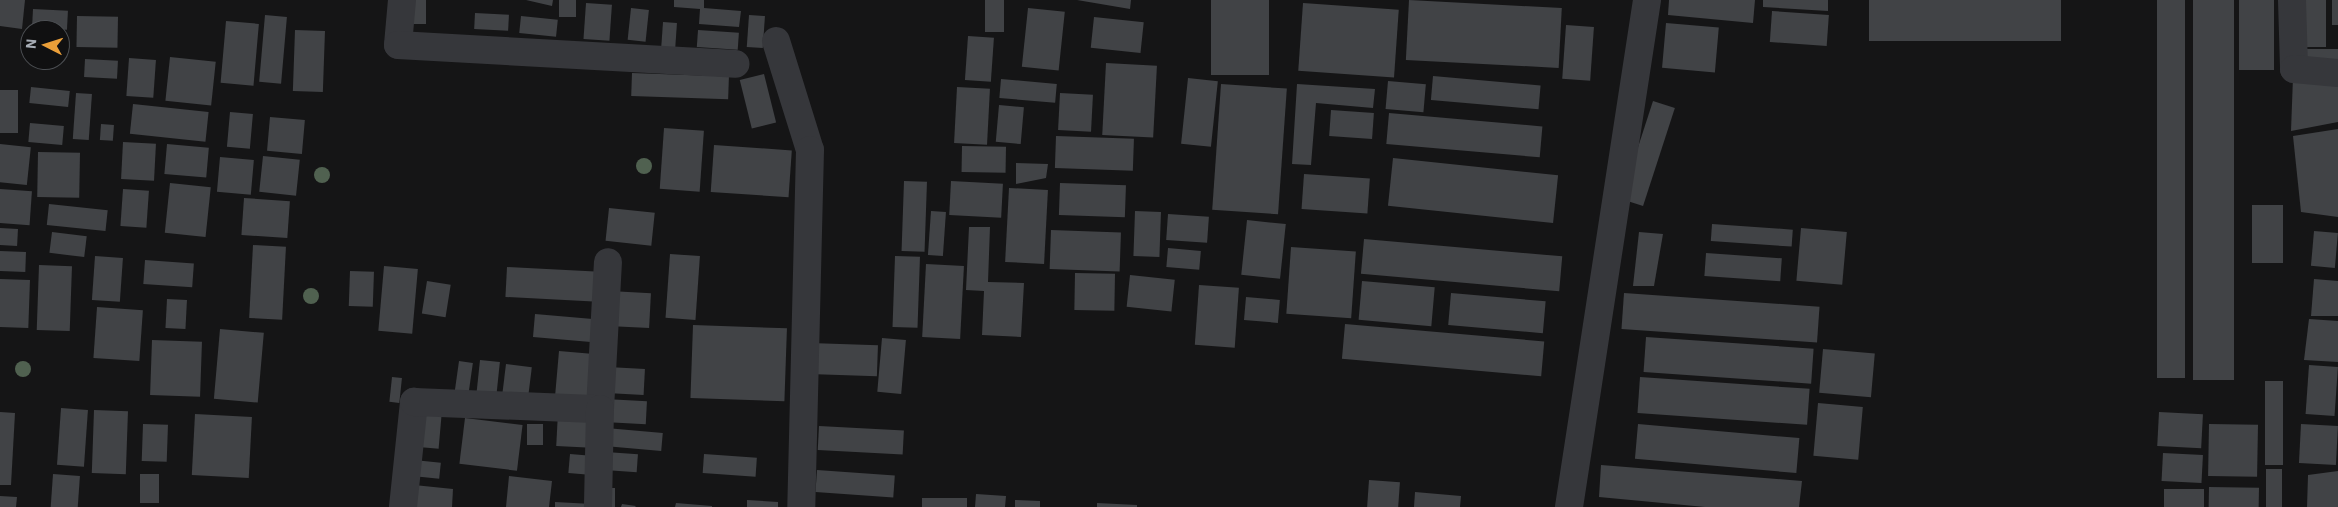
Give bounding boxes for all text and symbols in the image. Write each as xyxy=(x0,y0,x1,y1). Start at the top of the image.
north arrow xyxy=(20,20,70,70)
text: N xyxy=(22,38,40,50)

